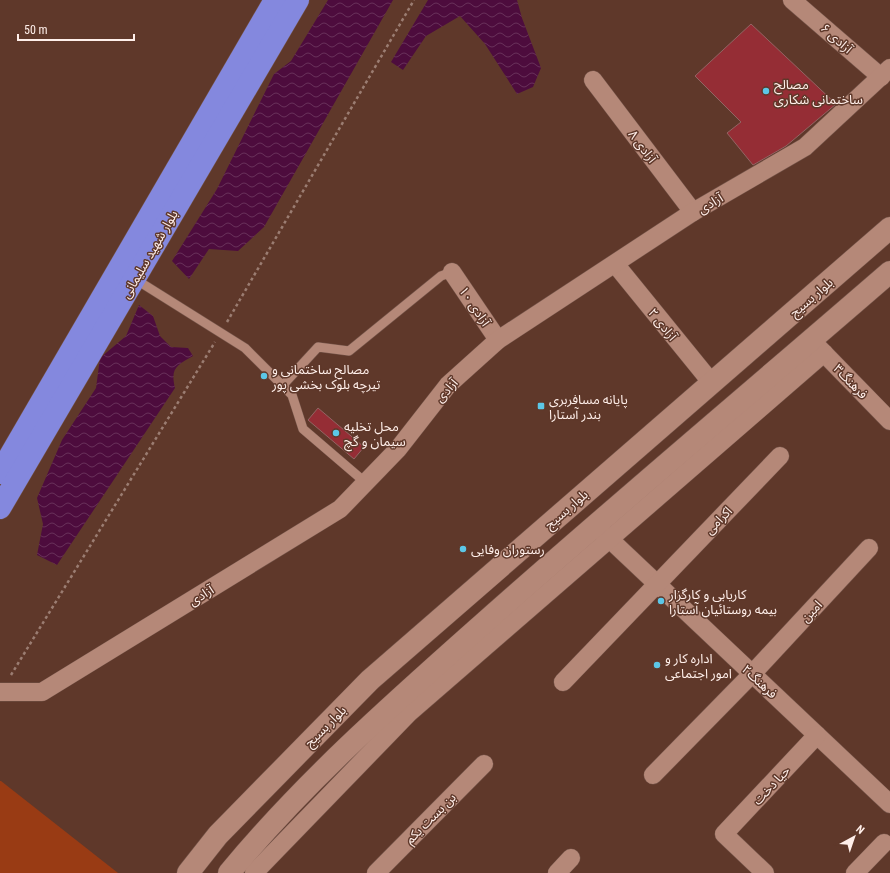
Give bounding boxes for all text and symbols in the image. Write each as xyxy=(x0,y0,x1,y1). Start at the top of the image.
scale bar xyxy=(18,16,134,42)
street label: آزادی ۶ xyxy=(817,20,856,58)
text: 50 m xyxy=(24,23,48,37)
place label: مصالح ساختمانی شکاری xyxy=(774,77,863,108)
marker: مصالح ساختمانی شکاری xyxy=(761,86,771,96)
street label: آزادی ۸ xyxy=(625,127,660,167)
street label: آزادی xyxy=(695,190,727,218)
street label: بلوار شهید سلیمانی xyxy=(118,208,182,301)
street label: بلوار بسیج xyxy=(787,275,838,322)
street label: آزادی ۱۰ xyxy=(455,284,494,330)
street label: آزادی ۲ xyxy=(644,305,681,345)
street label: فرهنگ۳ xyxy=(830,361,871,402)
place label: مصالح ساختمانی و تیرچه بلوک بخشی پور xyxy=(271,362,381,394)
marker: مصالح ساختمانی و تیرچه بلوک بخشی پور xyxy=(259,371,269,381)
street label: آزادی xyxy=(432,375,462,406)
place label: پایانه مسافربری بندر آستارا xyxy=(549,392,628,422)
marker: پایانه مسافربری بندر آستارا xyxy=(536,401,546,411)
place label: محل تخلیه سیمان و گچ xyxy=(344,419,406,452)
marker: محل تخلیه سیمان و گچ xyxy=(331,428,341,438)
street label: بلوار بسیج xyxy=(542,487,593,534)
street label: اکرامی xyxy=(702,503,736,538)
place label: رستوران وفایی xyxy=(471,542,545,558)
marker: رستوران وفایی xyxy=(458,544,468,554)
street label: آزادی xyxy=(186,581,218,610)
place label: کاریابی و کارگزار بیمه روستائیان آستارا xyxy=(668,587,777,618)
marker: کاریابی و کارگزار بیمه روستائیان آستارا xyxy=(656,596,666,606)
street label: امین xyxy=(798,597,826,626)
place label: اداره کار و امور اجتماعی xyxy=(665,651,732,682)
marker: اداره کار و امور اجتماعی xyxy=(652,660,662,670)
street label: فرهنگ۲ xyxy=(739,661,780,701)
street label: بلوار بسیج xyxy=(302,703,351,752)
street label: حیا دخت xyxy=(750,763,793,808)
street label: بن بست یکم xyxy=(402,790,461,849)
north arrow xyxy=(834,817,874,857)
text: N xyxy=(853,823,867,837)

